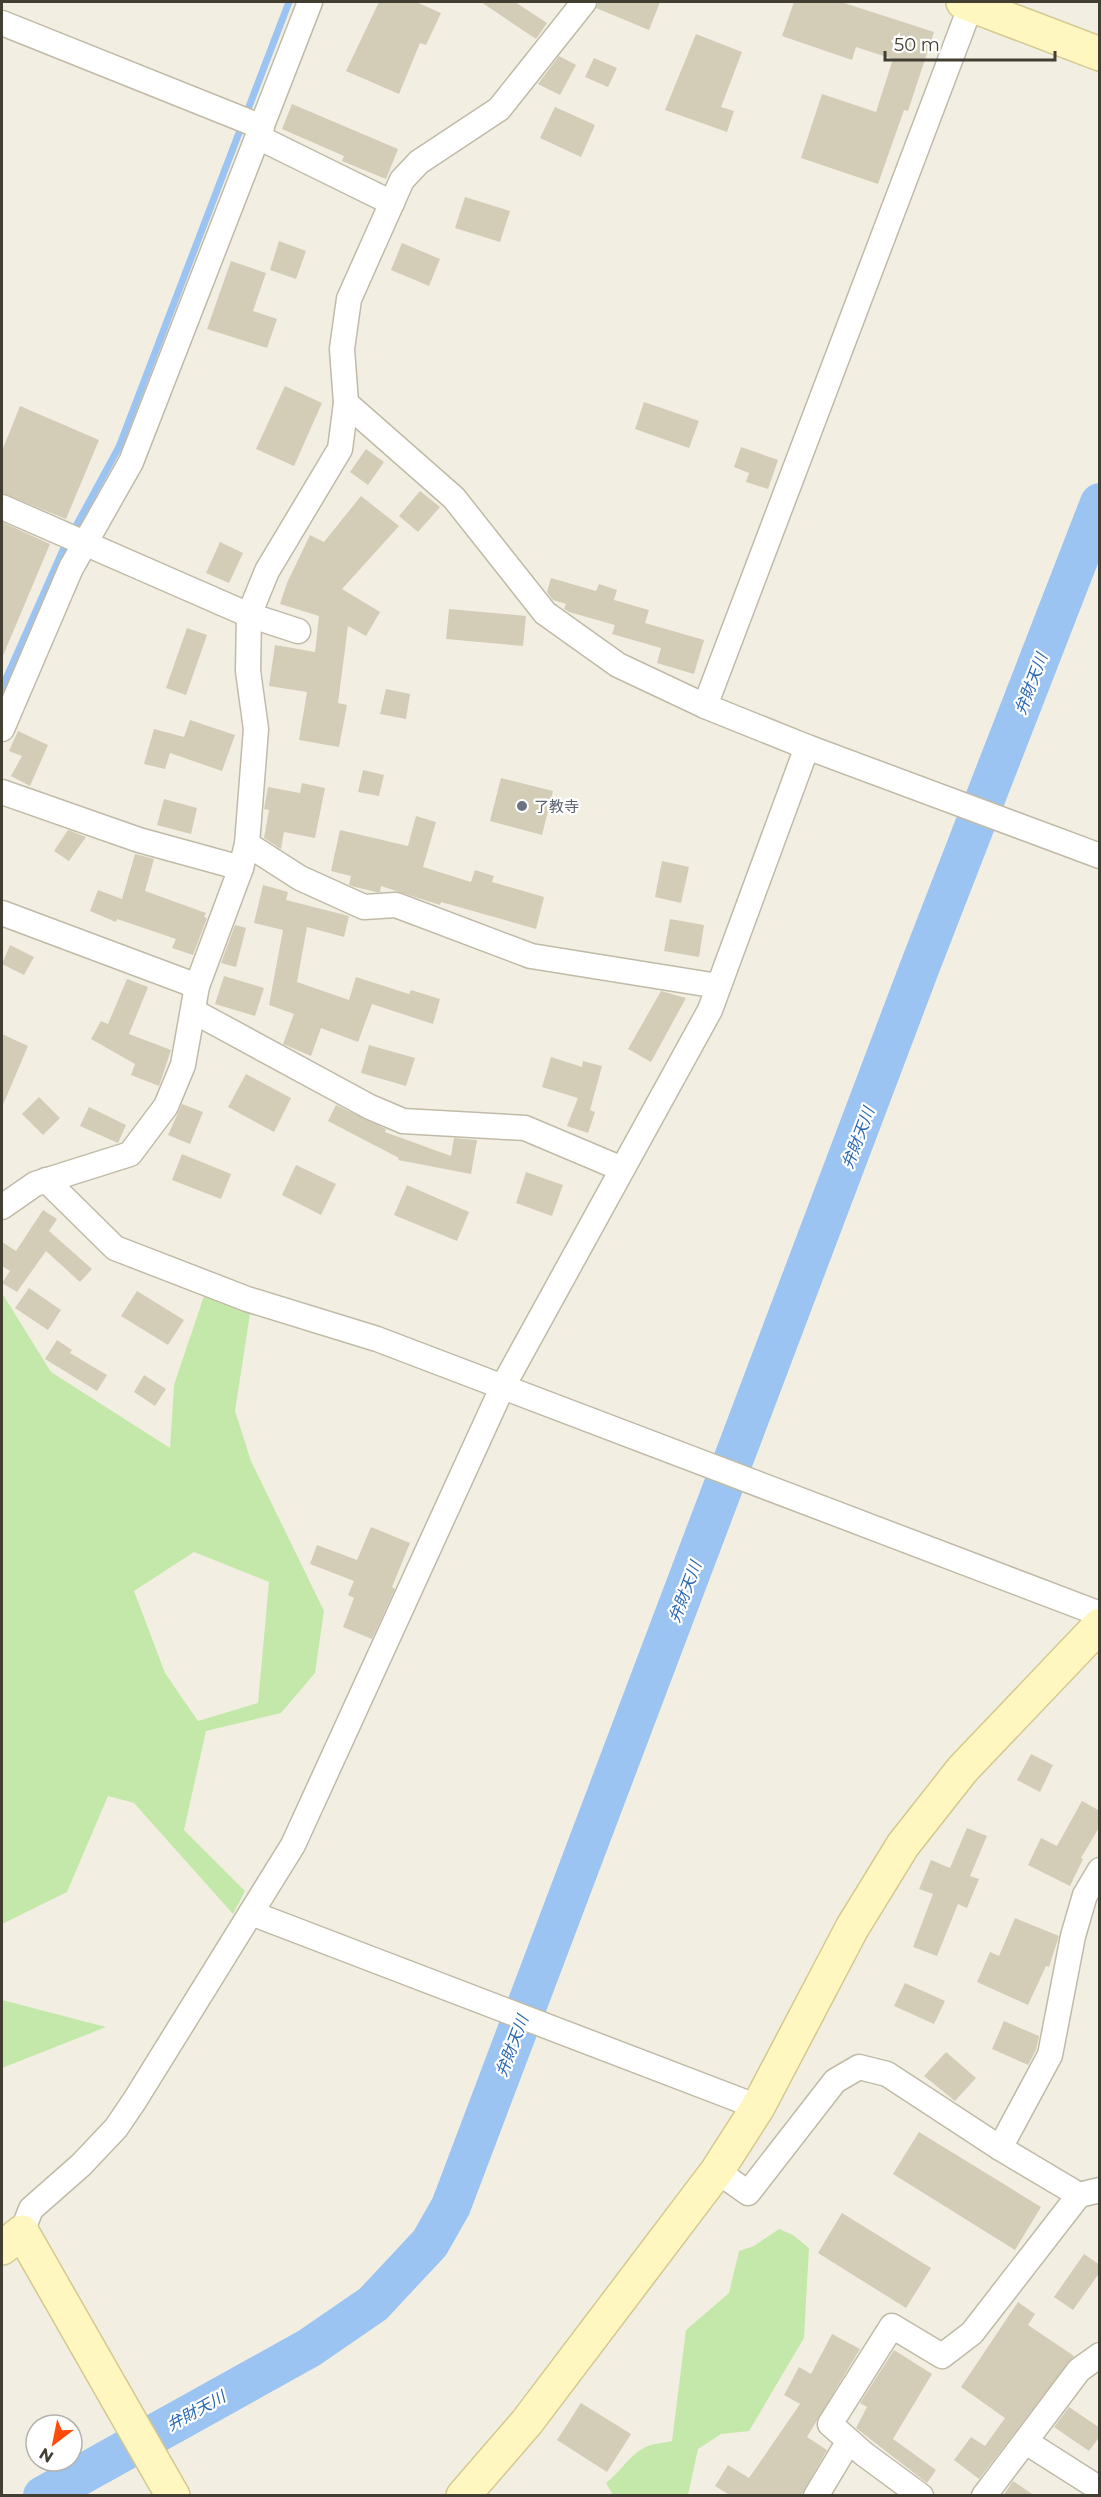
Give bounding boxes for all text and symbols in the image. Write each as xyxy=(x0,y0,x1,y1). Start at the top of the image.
scale bar xyxy=(885,24,1054,62)
text: 50 m xyxy=(894,34,940,56)
water label: 弁財天川 xyxy=(1011,649,1052,717)
place label: 了教寺 xyxy=(534,797,579,816)
marker: 了教寺 xyxy=(515,799,529,813)
water label: 弁財天川 xyxy=(838,1103,879,1171)
water label: 弁財天川 xyxy=(665,1557,706,1625)
water label: 弁財天川 xyxy=(492,2011,533,2079)
water label: 弁財天川 xyxy=(163,2386,230,2435)
north arrow xyxy=(24,2413,84,2473)
text: N xyxy=(36,2444,57,2467)

